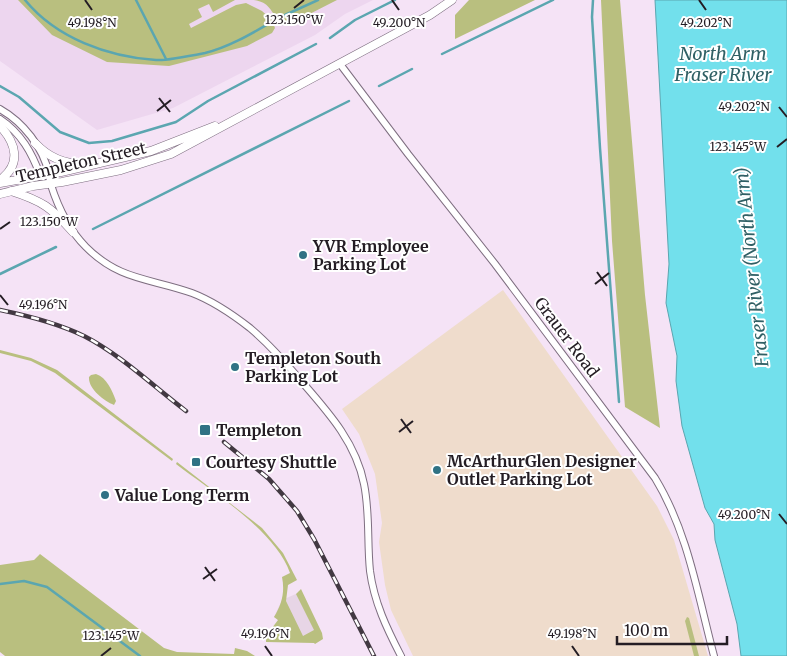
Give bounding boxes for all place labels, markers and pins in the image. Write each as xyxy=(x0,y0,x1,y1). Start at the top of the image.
place label: YVR Employee Parking Lot xyxy=(312,236,429,274)
marker: YVR Employee Parking Lot xyxy=(297,249,309,261)
place label: Templeton South Parking Lot xyxy=(245,348,381,386)
marker: Templeton South Parking Lot xyxy=(229,361,241,373)
place label: Templeton xyxy=(216,420,302,440)
marker: Templeton xyxy=(198,423,212,437)
place label: McArthurGlen Designer Outlet Parking Lot xyxy=(447,451,637,489)
place label: Courtesy Shuttle xyxy=(206,452,337,472)
marker: Courtesy Shuttle xyxy=(190,456,202,468)
marker: McArthurGlen Designer Outlet Parking Lot xyxy=(431,464,443,476)
place label: Value Long Term xyxy=(114,485,249,505)
marker: Value Long Term xyxy=(99,489,111,501)

